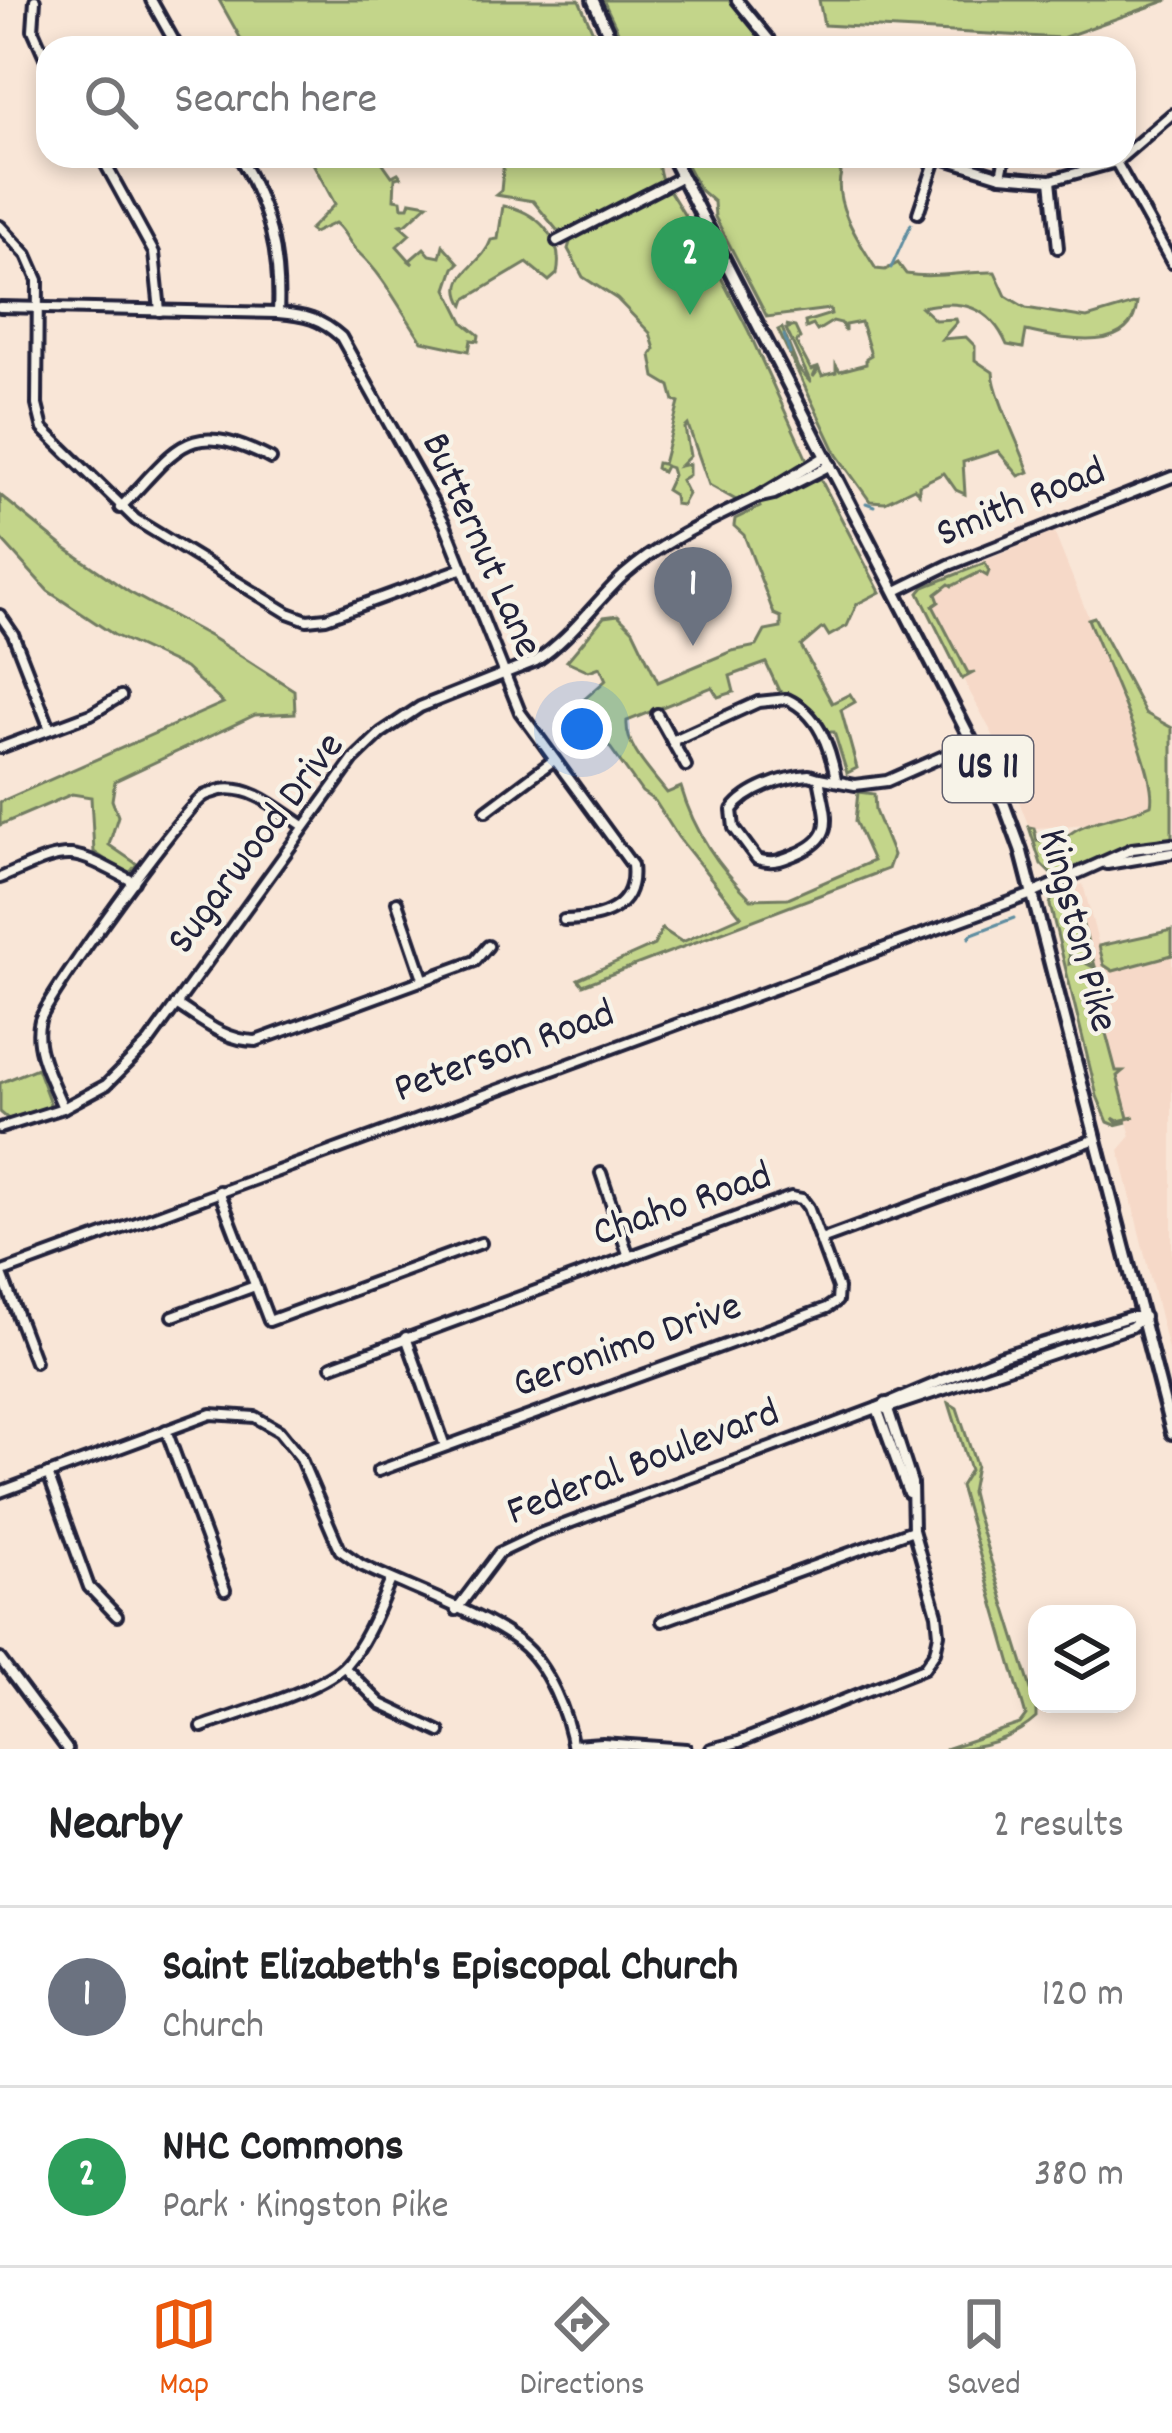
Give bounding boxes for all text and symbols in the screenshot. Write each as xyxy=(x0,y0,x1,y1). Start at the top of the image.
search box xyxy=(36,36,1136,168)
icon: search xyxy=(78,69,144,135)
text: Search here xyxy=(174,70,377,134)
pin: 2 xyxy=(651,216,729,315)
street label: Butternut Lane xyxy=(403,424,555,668)
street label: Smith Road xyxy=(928,444,1116,566)
pin: 1 xyxy=(654,547,732,646)
your location xyxy=(552,699,612,759)
street label: Sugarwood Drive xyxy=(154,721,362,969)
road number: US 11 xyxy=(943,736,1033,802)
street label: Kingston Pike xyxy=(1019,823,1131,1039)
street label: Peterson Road xyxy=(386,986,624,1122)
street label: Chaho Road xyxy=(585,1148,781,1266)
street label: Geronimo Drive xyxy=(505,1279,751,1417)
street label: Federal Boulevard xyxy=(499,1385,789,1545)
map controls xyxy=(1028,1605,1136,1713)
button: layers xyxy=(1028,1605,1136,1713)
text: Nearby xyxy=(48,1791,181,1863)
text: 2 results xyxy=(993,1800,1124,1855)
text: Saint Elizabeth's Episcopal Church xyxy=(162,1937,738,2001)
text: 1 xyxy=(83,1969,91,2024)
text: 120 m xyxy=(1041,1969,1124,2024)
text: Church xyxy=(162,2001,264,2056)
text: NHC Commons xyxy=(162,2117,404,2181)
text: 2 xyxy=(78,2149,96,2204)
text: 380 m xyxy=(1034,2149,1124,2204)
text: Park · Kingston Pike xyxy=(162,2181,449,2236)
tab: Map xyxy=(151,2291,217,2410)
tab: Directions xyxy=(520,2291,645,2410)
tab: Saved xyxy=(947,2291,1021,2410)

